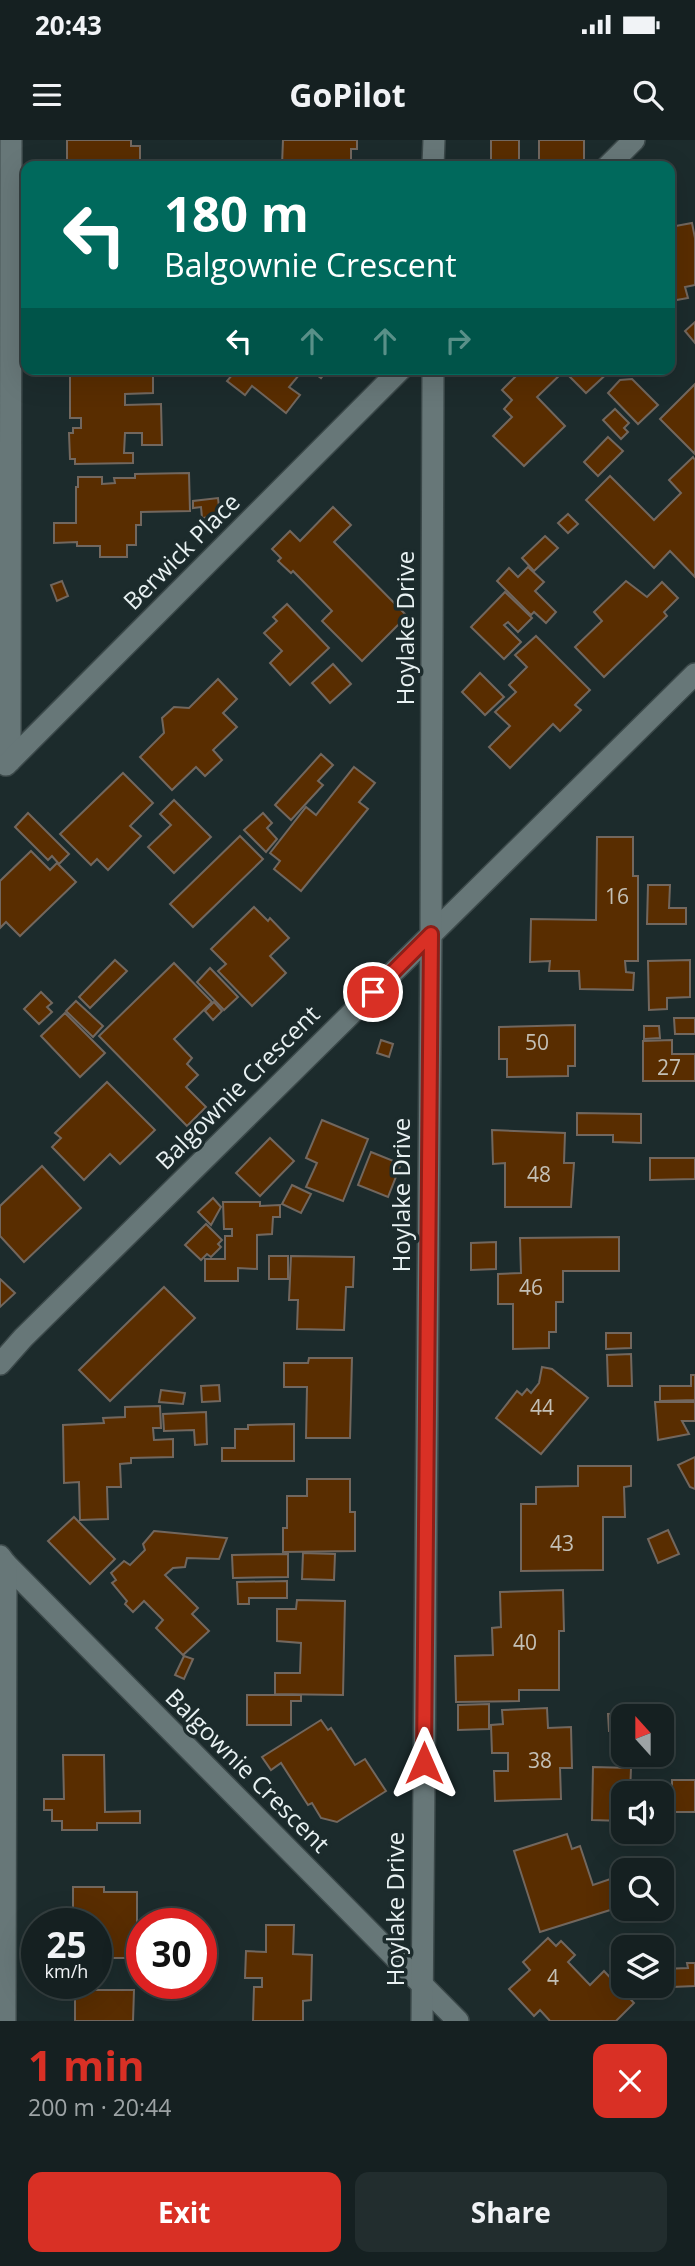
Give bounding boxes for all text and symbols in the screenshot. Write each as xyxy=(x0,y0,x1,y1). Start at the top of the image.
text: 20:43 xyxy=(35,7,102,43)
text: GoPilot xyxy=(289,73,406,116)
icon: menu xyxy=(28,76,66,114)
icon: search xyxy=(629,76,667,114)
text: 180 m xyxy=(164,180,309,246)
icon: left xyxy=(49,189,140,280)
text: Balgownie Crescent xyxy=(164,243,457,286)
icon: left xyxy=(220,322,258,360)
icon: ahead xyxy=(293,322,331,360)
icon: ahead xyxy=(366,322,404,360)
icon: right xyxy=(439,322,477,360)
street label: Berwick Place xyxy=(115,485,247,617)
street label: Hoylake Drive xyxy=(388,551,421,705)
house number: 16 xyxy=(605,882,629,910)
pin xyxy=(343,962,403,1022)
icon: arrive xyxy=(354,973,392,1011)
street label: Balgownie Crescent xyxy=(148,998,326,1176)
house number: 50 xyxy=(525,1028,549,1056)
house number: 27 xyxy=(657,1053,681,1081)
street label: Hoylake Drive xyxy=(384,1118,417,1272)
house number: 48 xyxy=(527,1160,551,1188)
house number: 46 xyxy=(519,1273,543,1301)
house number: 44 xyxy=(530,1393,554,1421)
house number: 43 xyxy=(550,1529,574,1557)
house number: 40 xyxy=(513,1628,537,1656)
street label: Balgownie Crescent xyxy=(159,1681,337,1859)
north arrow xyxy=(611,1704,674,1768)
map controls xyxy=(611,1704,674,1998)
position arrow xyxy=(387,1726,461,1800)
house number: 38 xyxy=(528,1746,552,1774)
button: sound xyxy=(611,1781,674,1844)
street label: Hoylake Drive xyxy=(378,1832,411,1986)
button: search xyxy=(611,1858,674,1921)
speed limit sign: 30 xyxy=(126,1908,217,1999)
text: 25 xyxy=(46,1921,87,1968)
button: layers xyxy=(611,1935,674,1998)
text: km/h xyxy=(45,1959,88,1983)
house number: 4 xyxy=(547,1963,559,1991)
text: 1 min xyxy=(28,2036,145,2093)
button: close xyxy=(593,2044,667,2118)
text: 200 m · 20:44 xyxy=(28,2091,171,2123)
button: Exit xyxy=(28,2172,341,2252)
button: Share xyxy=(355,2172,667,2252)

